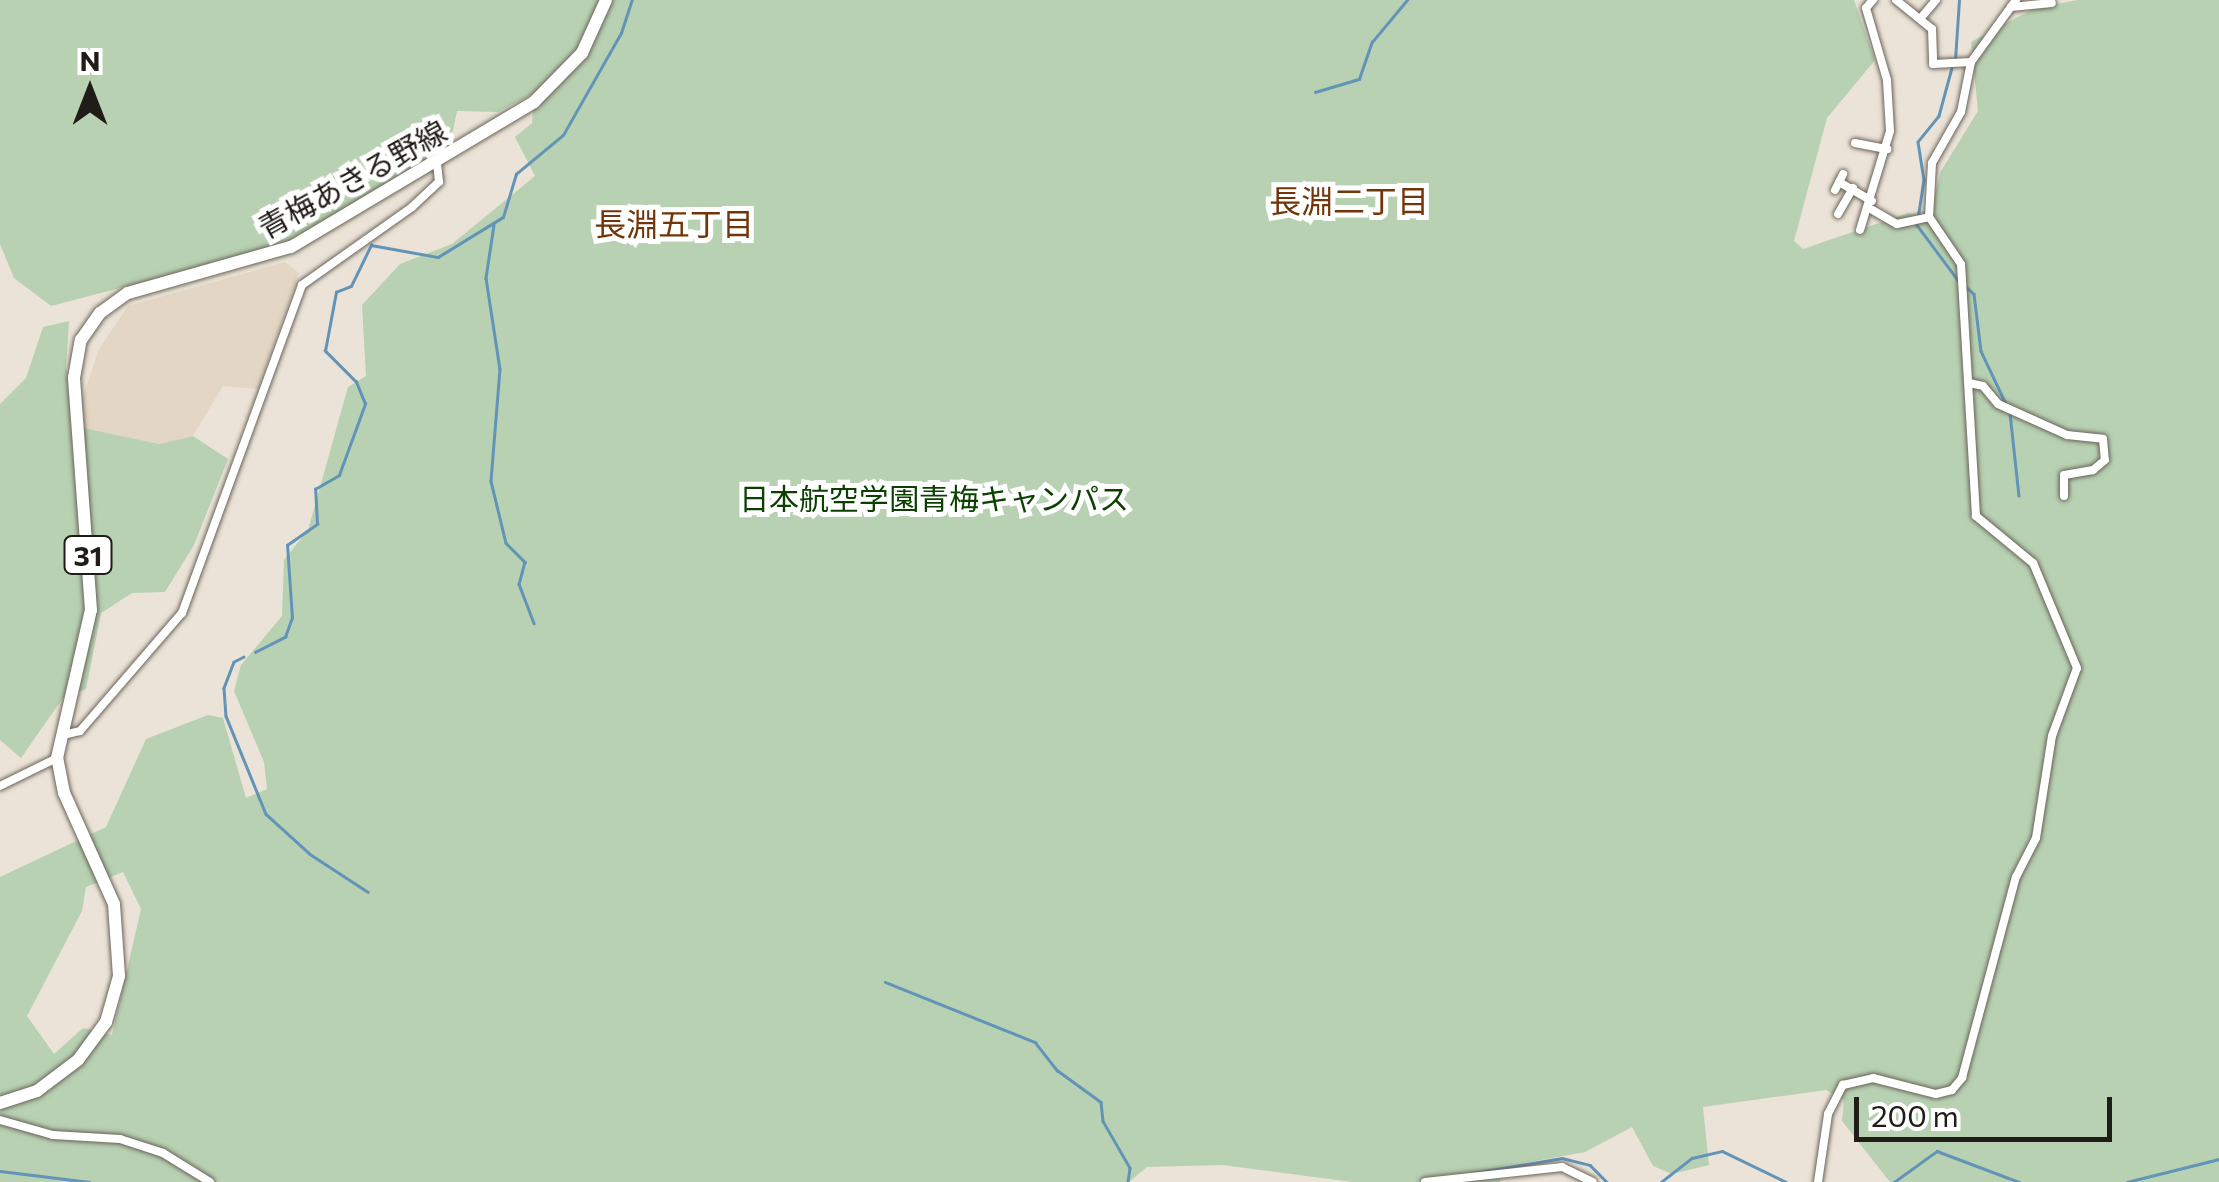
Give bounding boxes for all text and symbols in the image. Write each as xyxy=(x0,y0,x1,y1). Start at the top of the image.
north arrow xyxy=(40,40,140,140)
text: N xyxy=(80,43,101,77)
street label: 青梅あきる野線 xyxy=(251,112,453,246)
district label: 長淵二丁目 xyxy=(1269,181,1429,219)
district label: 長淵五丁目 xyxy=(594,204,754,242)
park label: 日本航空学園青梅キャンパス xyxy=(739,480,1129,516)
road number: 31 xyxy=(63,532,113,578)
scale bar xyxy=(1859,1077,2116,1139)
text: 200 m xyxy=(1871,1096,1959,1133)

